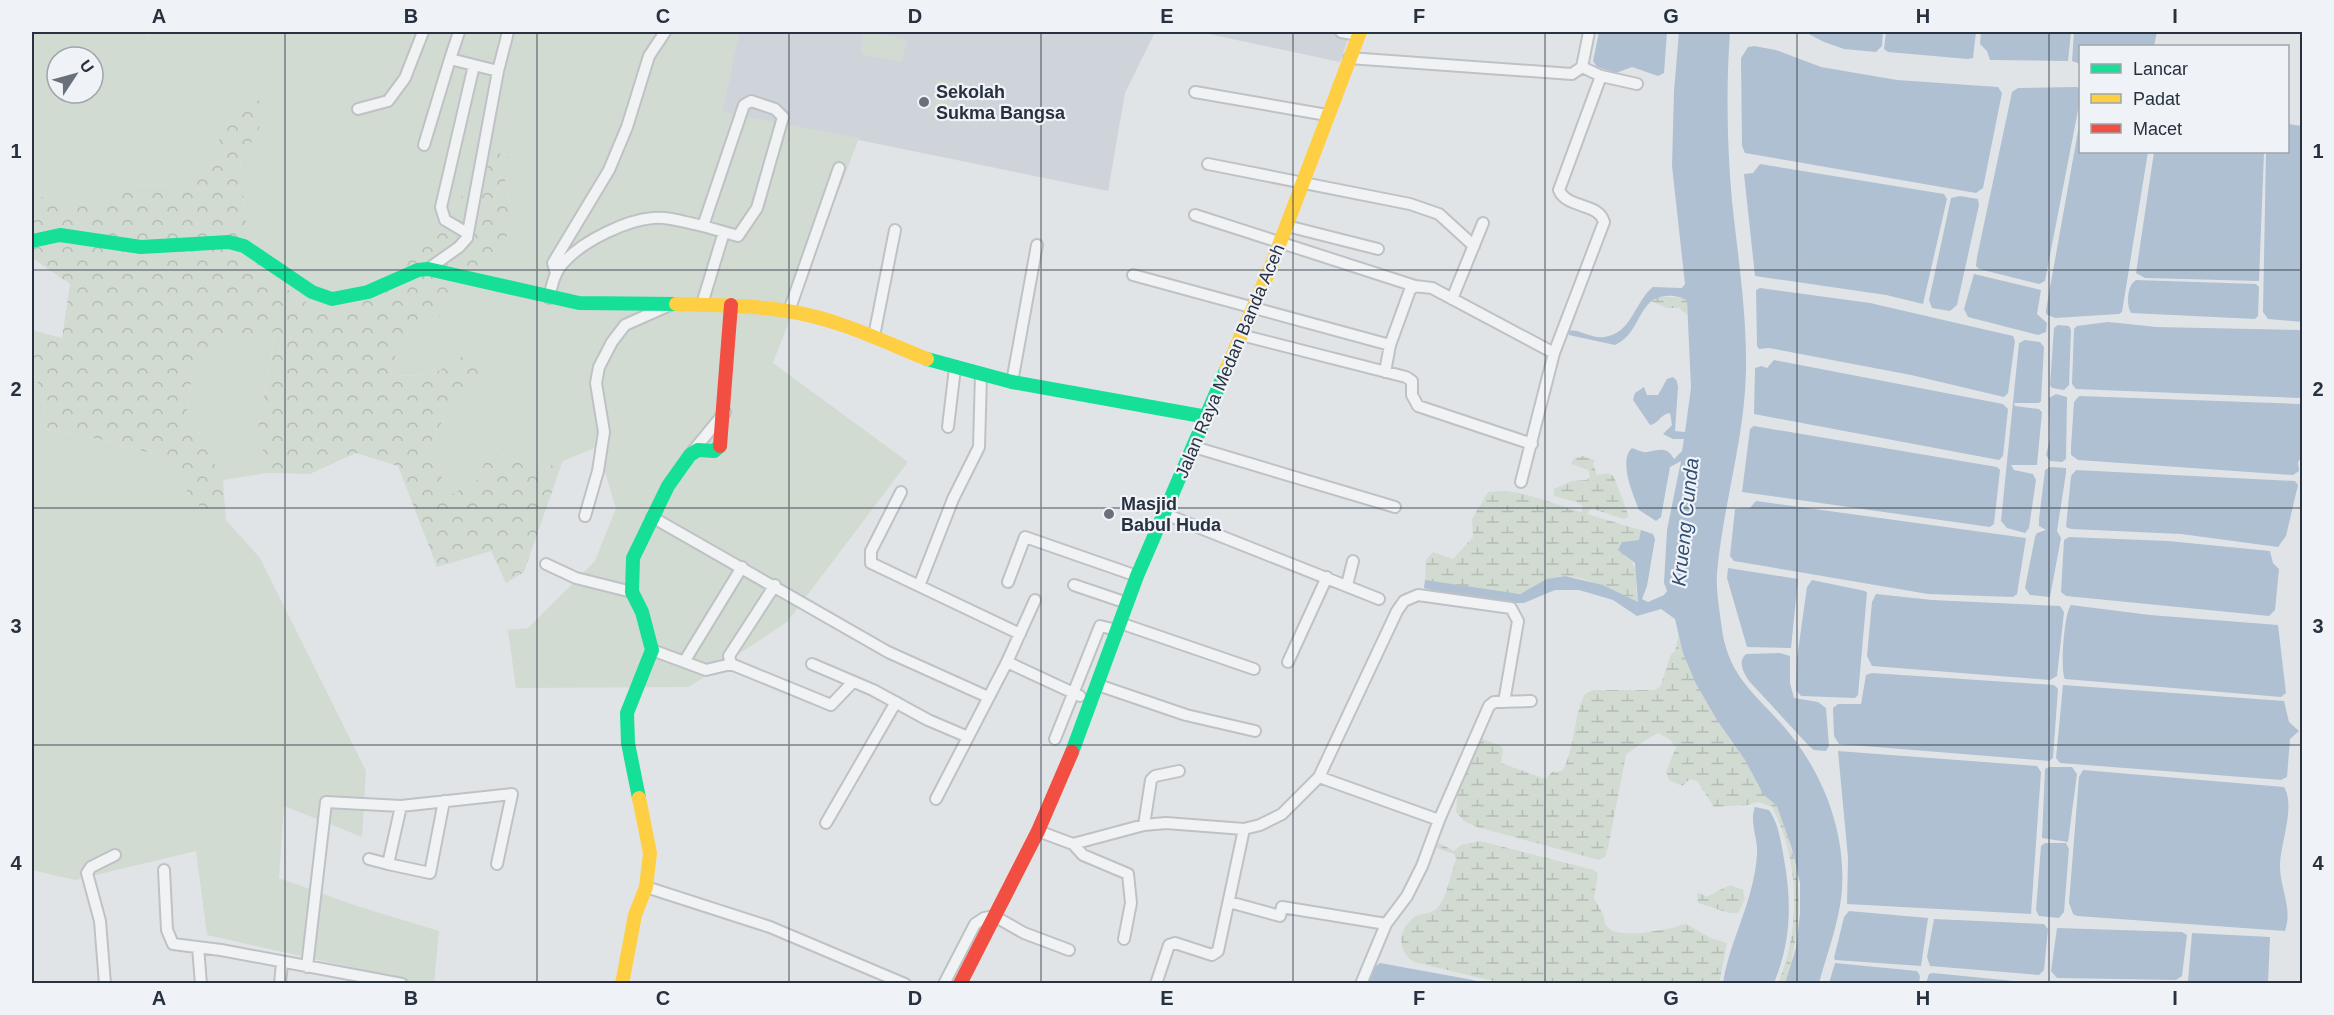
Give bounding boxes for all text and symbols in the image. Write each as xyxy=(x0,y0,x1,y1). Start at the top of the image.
text: A xyxy=(152,5,166,27)
text: B xyxy=(404,5,418,27)
text: C xyxy=(656,5,670,27)
text: D xyxy=(908,5,922,27)
text: E xyxy=(1160,5,1174,27)
text: F xyxy=(1413,5,1425,27)
text: G xyxy=(1663,5,1679,27)
text: H xyxy=(1916,5,1930,27)
text: I xyxy=(2172,5,2178,27)
north arrow xyxy=(45,45,105,105)
legend xyxy=(2079,45,2289,153)
text: U xyxy=(76,57,97,76)
text: Lancar xyxy=(2133,59,2188,79)
place label: Sekolah Sukma Bangsa xyxy=(936,82,1066,123)
text: Padat xyxy=(2133,89,2180,109)
marker: Sekolah Sukma Bangsa xyxy=(917,95,931,109)
text: Macet xyxy=(2133,119,2182,139)
text: 1 xyxy=(10,140,22,162)
text: 1 xyxy=(2312,140,2324,162)
street label: Jalan Raya Medan Banda Aceh xyxy=(1172,241,1288,481)
text: 2 xyxy=(10,378,22,400)
text: 2 xyxy=(2312,378,2324,400)
water label: Krueng Cunda xyxy=(1667,457,1703,587)
place label: Masjid Babul Huda xyxy=(1121,494,1222,535)
marker: Masjid Babul Huda xyxy=(1102,507,1116,521)
text: 3 xyxy=(10,615,22,637)
text: 3 xyxy=(2312,615,2324,637)
text: 4 xyxy=(10,852,22,874)
text: 4 xyxy=(2312,852,2324,874)
text: A xyxy=(152,987,166,1009)
text: B xyxy=(404,987,418,1009)
text: C xyxy=(656,987,670,1009)
text: D xyxy=(908,987,922,1009)
text: E xyxy=(1160,987,1174,1009)
text: F xyxy=(1413,987,1425,1009)
text: G xyxy=(1663,987,1679,1009)
text: H xyxy=(1916,987,1930,1009)
text: I xyxy=(2172,987,2178,1009)

